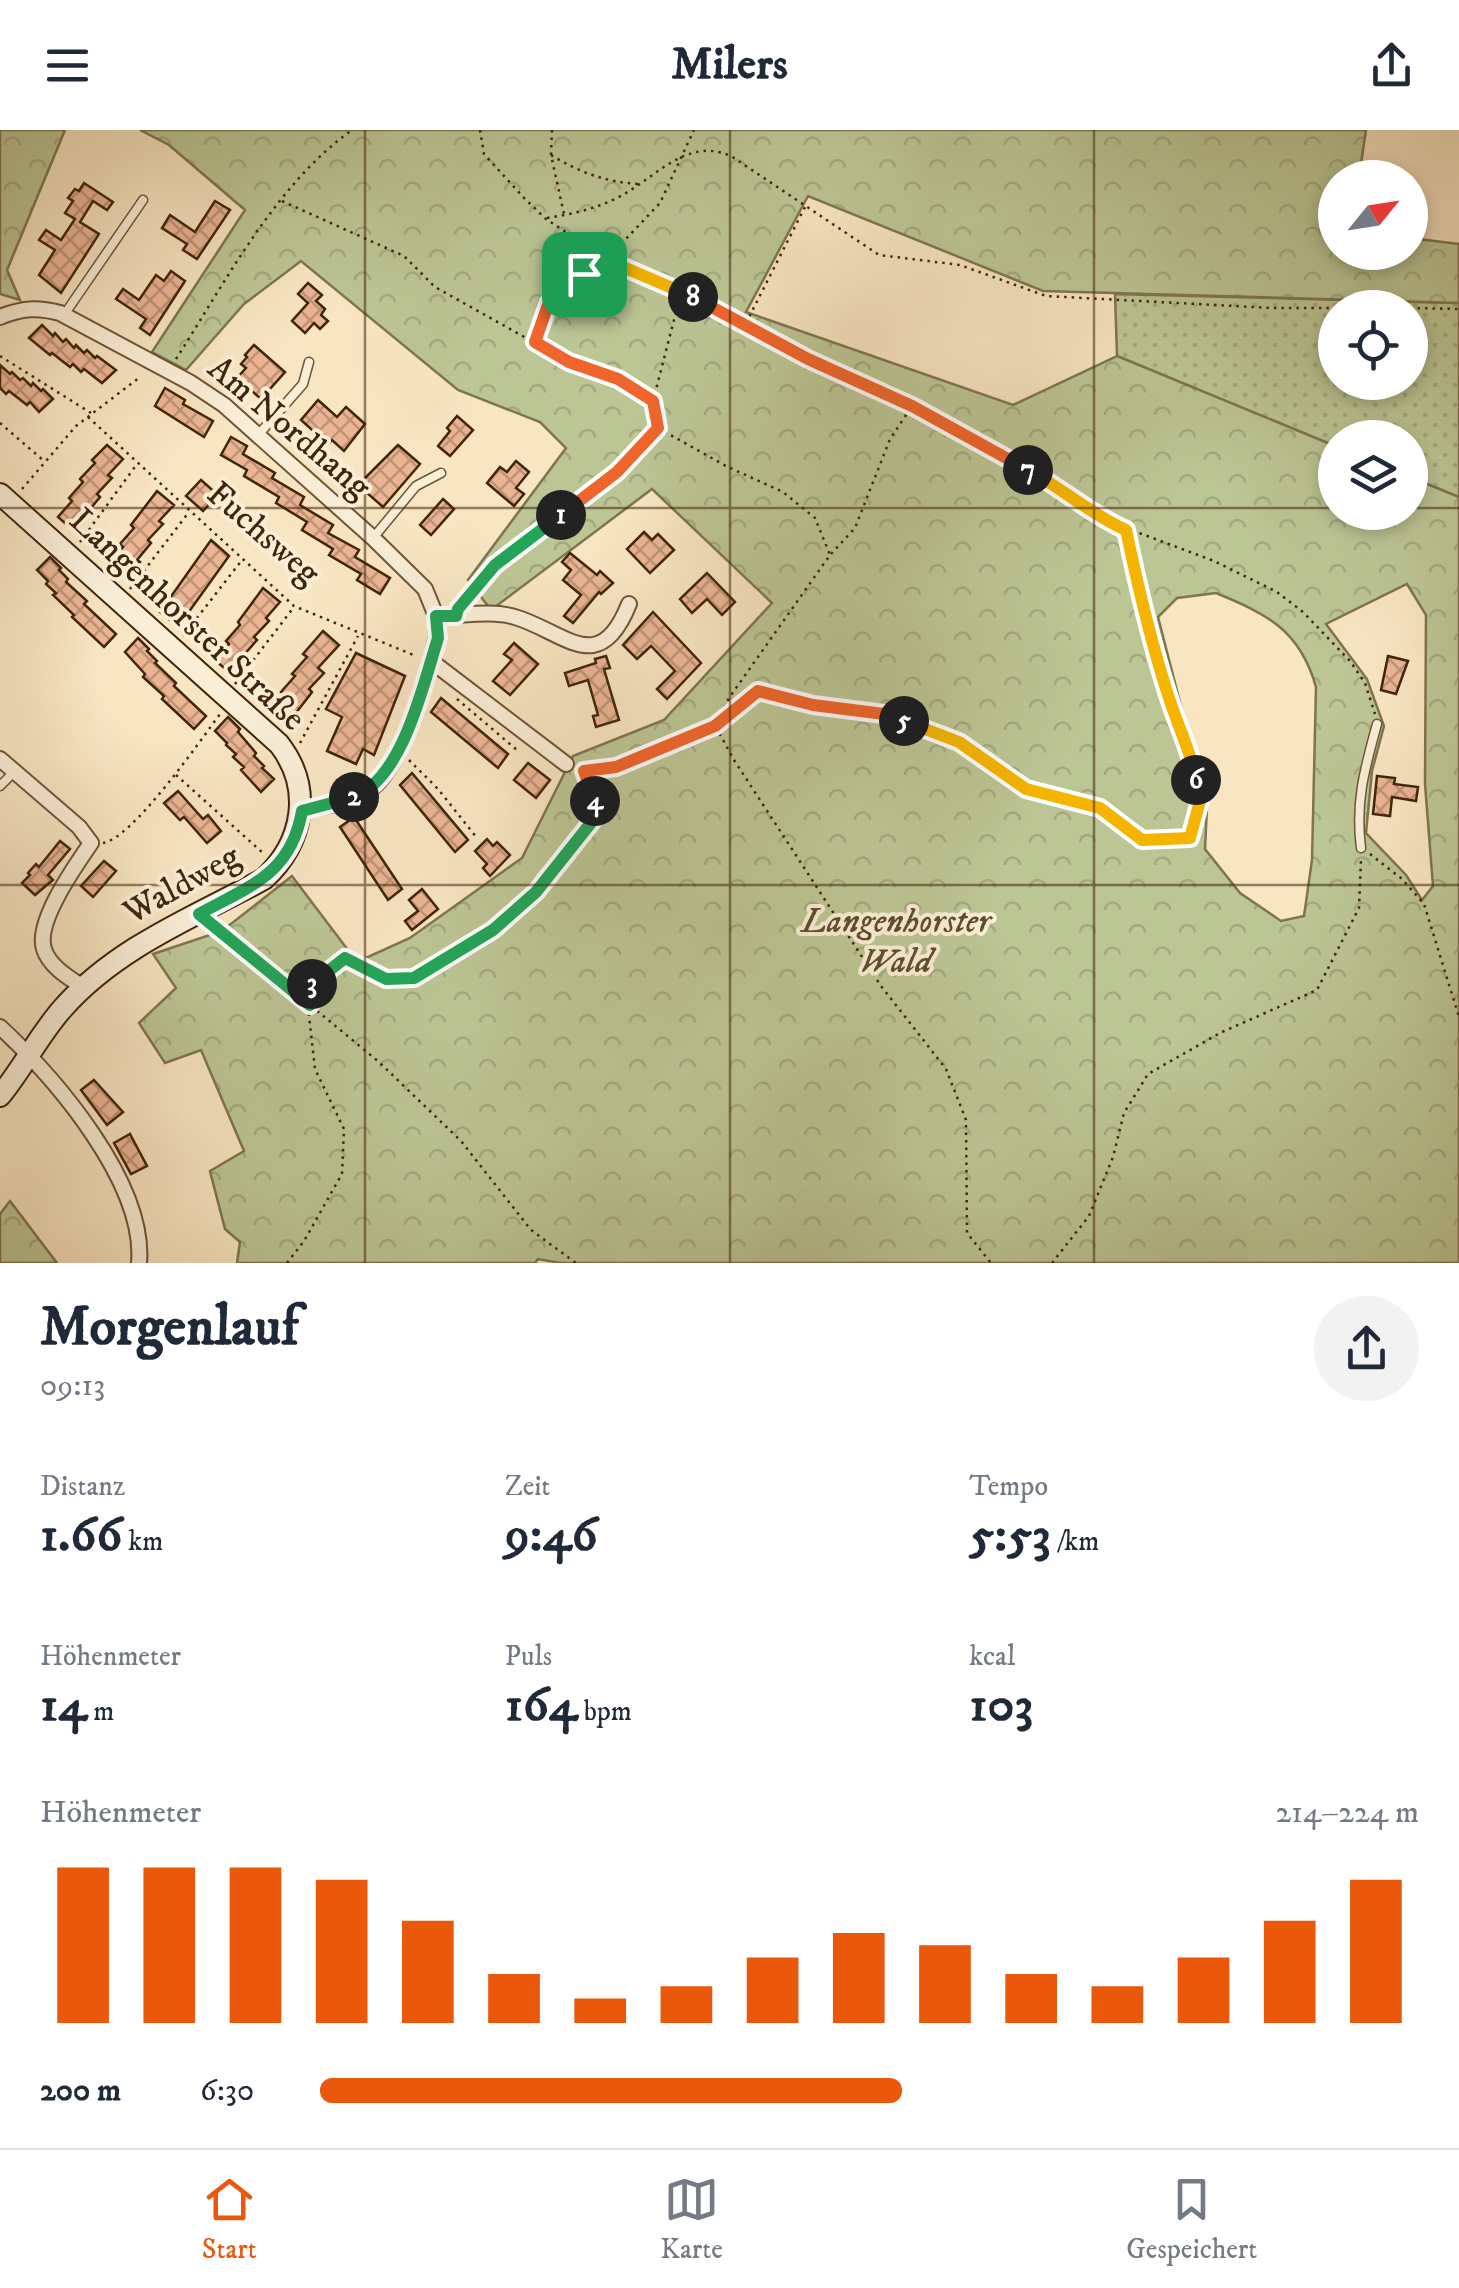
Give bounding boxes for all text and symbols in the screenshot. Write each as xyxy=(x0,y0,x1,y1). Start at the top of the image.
text: Milers xyxy=(671,37,788,93)
icon: menu xyxy=(40,38,95,93)
icon: share xyxy=(1364,38,1419,93)
north arrow xyxy=(1318,160,1428,270)
map controls xyxy=(1318,160,1428,530)
pin xyxy=(542,232,627,317)
icon: arrive xyxy=(557,247,612,302)
pin: 8 xyxy=(668,272,718,322)
text: 8 xyxy=(686,279,700,314)
button: locate xyxy=(1318,290,1428,400)
street label: Am Nordhang xyxy=(198,347,380,510)
button: layers xyxy=(1318,420,1428,530)
pin: 7 xyxy=(1003,445,1053,495)
text: 7 xyxy=(1021,452,1035,487)
street label: Fuchsweg xyxy=(197,473,330,596)
pin: 1 xyxy=(536,490,586,540)
text: 1 xyxy=(556,497,566,532)
street label: Langenhorster Straße xyxy=(60,499,314,741)
pin: 5 xyxy=(879,696,929,746)
text: 5 xyxy=(897,703,911,738)
pin: 6 xyxy=(1171,755,1221,805)
text: 6 xyxy=(1189,762,1203,797)
pin: 2 xyxy=(329,772,379,822)
pin: 4 xyxy=(570,776,620,826)
text: 2 xyxy=(347,779,361,814)
text: 4 xyxy=(587,783,603,818)
street label: Waldweg xyxy=(115,835,249,935)
park label: Langenhorster Wald xyxy=(800,900,993,984)
pin: 3 xyxy=(287,959,337,1009)
text: 3 xyxy=(307,966,317,1001)
text: Morgenlauf xyxy=(40,1294,299,1363)
button: share xyxy=(1314,1296,1419,1401)
text: 09:13 xyxy=(40,1366,105,1406)
text: Distanz xyxy=(40,1469,125,1504)
text: Zeit xyxy=(505,1469,550,1504)
text: Tempo xyxy=(969,1469,1048,1504)
text: 1.66 xyxy=(40,1504,122,1567)
text: 9:46 xyxy=(505,1504,597,1567)
text: 5:53 xyxy=(969,1504,1051,1567)
text: km xyxy=(122,1524,163,1559)
text: /km xyxy=(1051,1524,1099,1559)
text: Höhenmeter xyxy=(40,1639,181,1674)
text: Puls xyxy=(505,1639,552,1674)
text: kcal xyxy=(969,1639,1015,1674)
text: 14 xyxy=(40,1674,87,1737)
text: 164 xyxy=(505,1674,578,1737)
text: 103 xyxy=(969,1674,1033,1737)
text: m xyxy=(87,1694,114,1729)
text: bpm xyxy=(578,1694,632,1729)
text: Höhenmeter xyxy=(40,1793,201,1833)
text: 214–224 m xyxy=(1276,1793,1419,1833)
text: 200 m xyxy=(40,2071,121,2111)
text: 6:30 xyxy=(200,2071,254,2111)
tab: Start xyxy=(202,2172,257,2267)
tab: Karte xyxy=(660,2172,723,2267)
tab: Gespeichert xyxy=(1126,2172,1257,2267)

